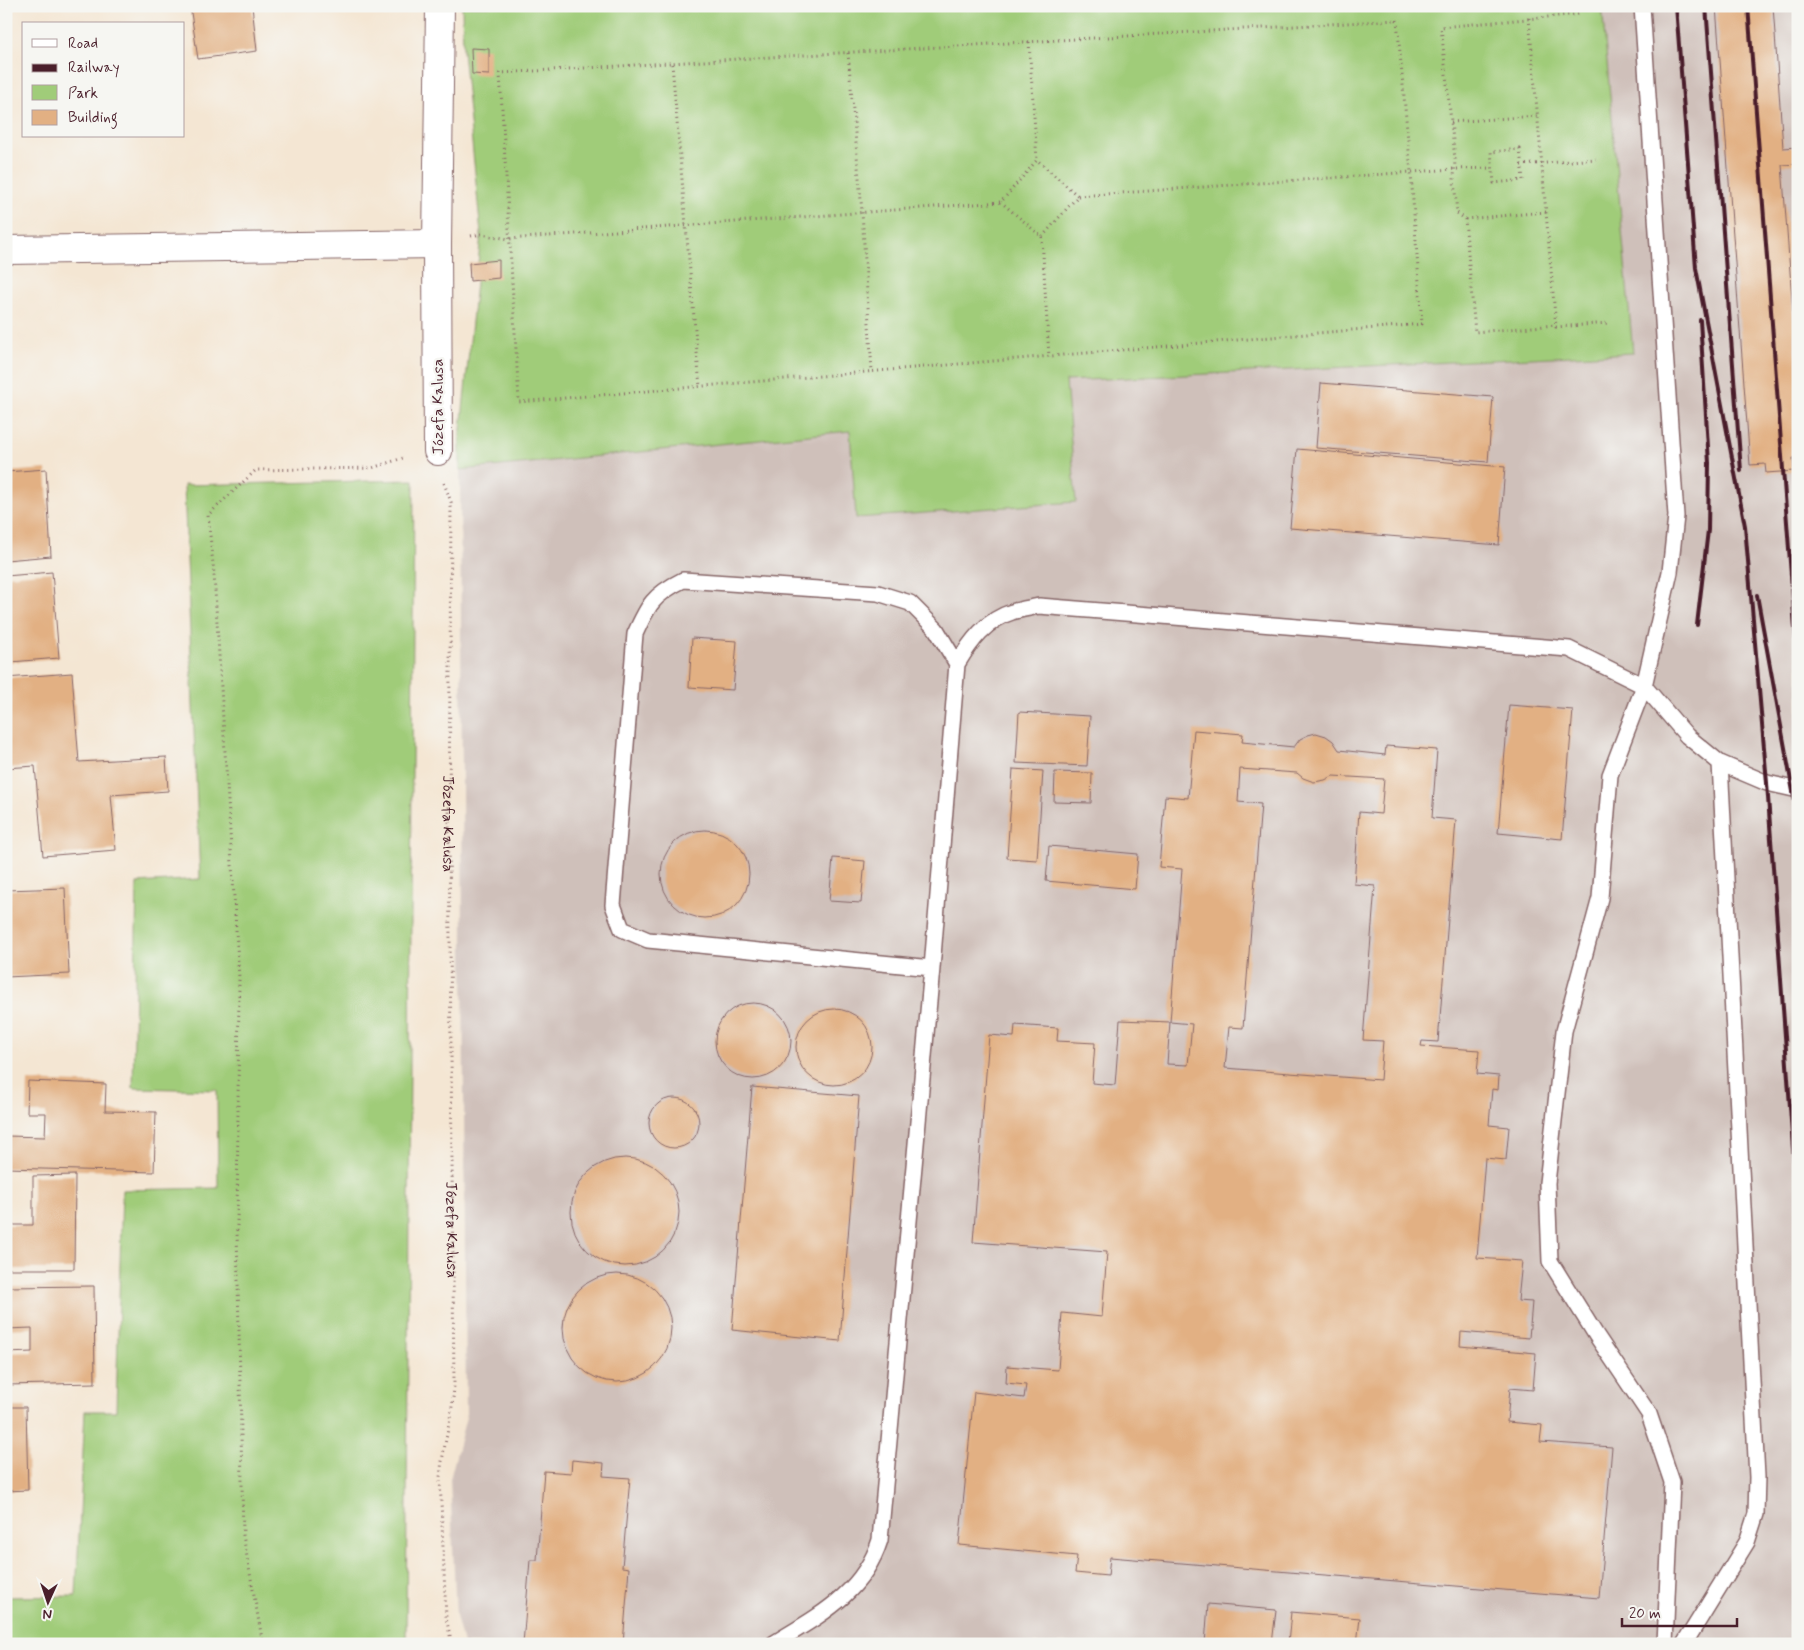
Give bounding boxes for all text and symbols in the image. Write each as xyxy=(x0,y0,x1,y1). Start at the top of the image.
legend xyxy=(22,22,185,138)
text: Road xyxy=(68,34,98,54)
text: Railway xyxy=(68,58,120,78)
text: Park xyxy=(68,84,98,104)
text: Building xyxy=(68,108,118,129)
street label: Józefa Kalusa xyxy=(428,359,449,455)
street label: Józefa Kalusa xyxy=(437,775,458,872)
street label: Józefa Kalusa xyxy=(440,1181,462,1278)
north arrow xyxy=(22,1578,72,1628)
scale bar xyxy=(1622,1595,1736,1627)
text: 20 m xyxy=(1629,1604,1661,1624)
text: N xyxy=(42,1605,53,1623)

